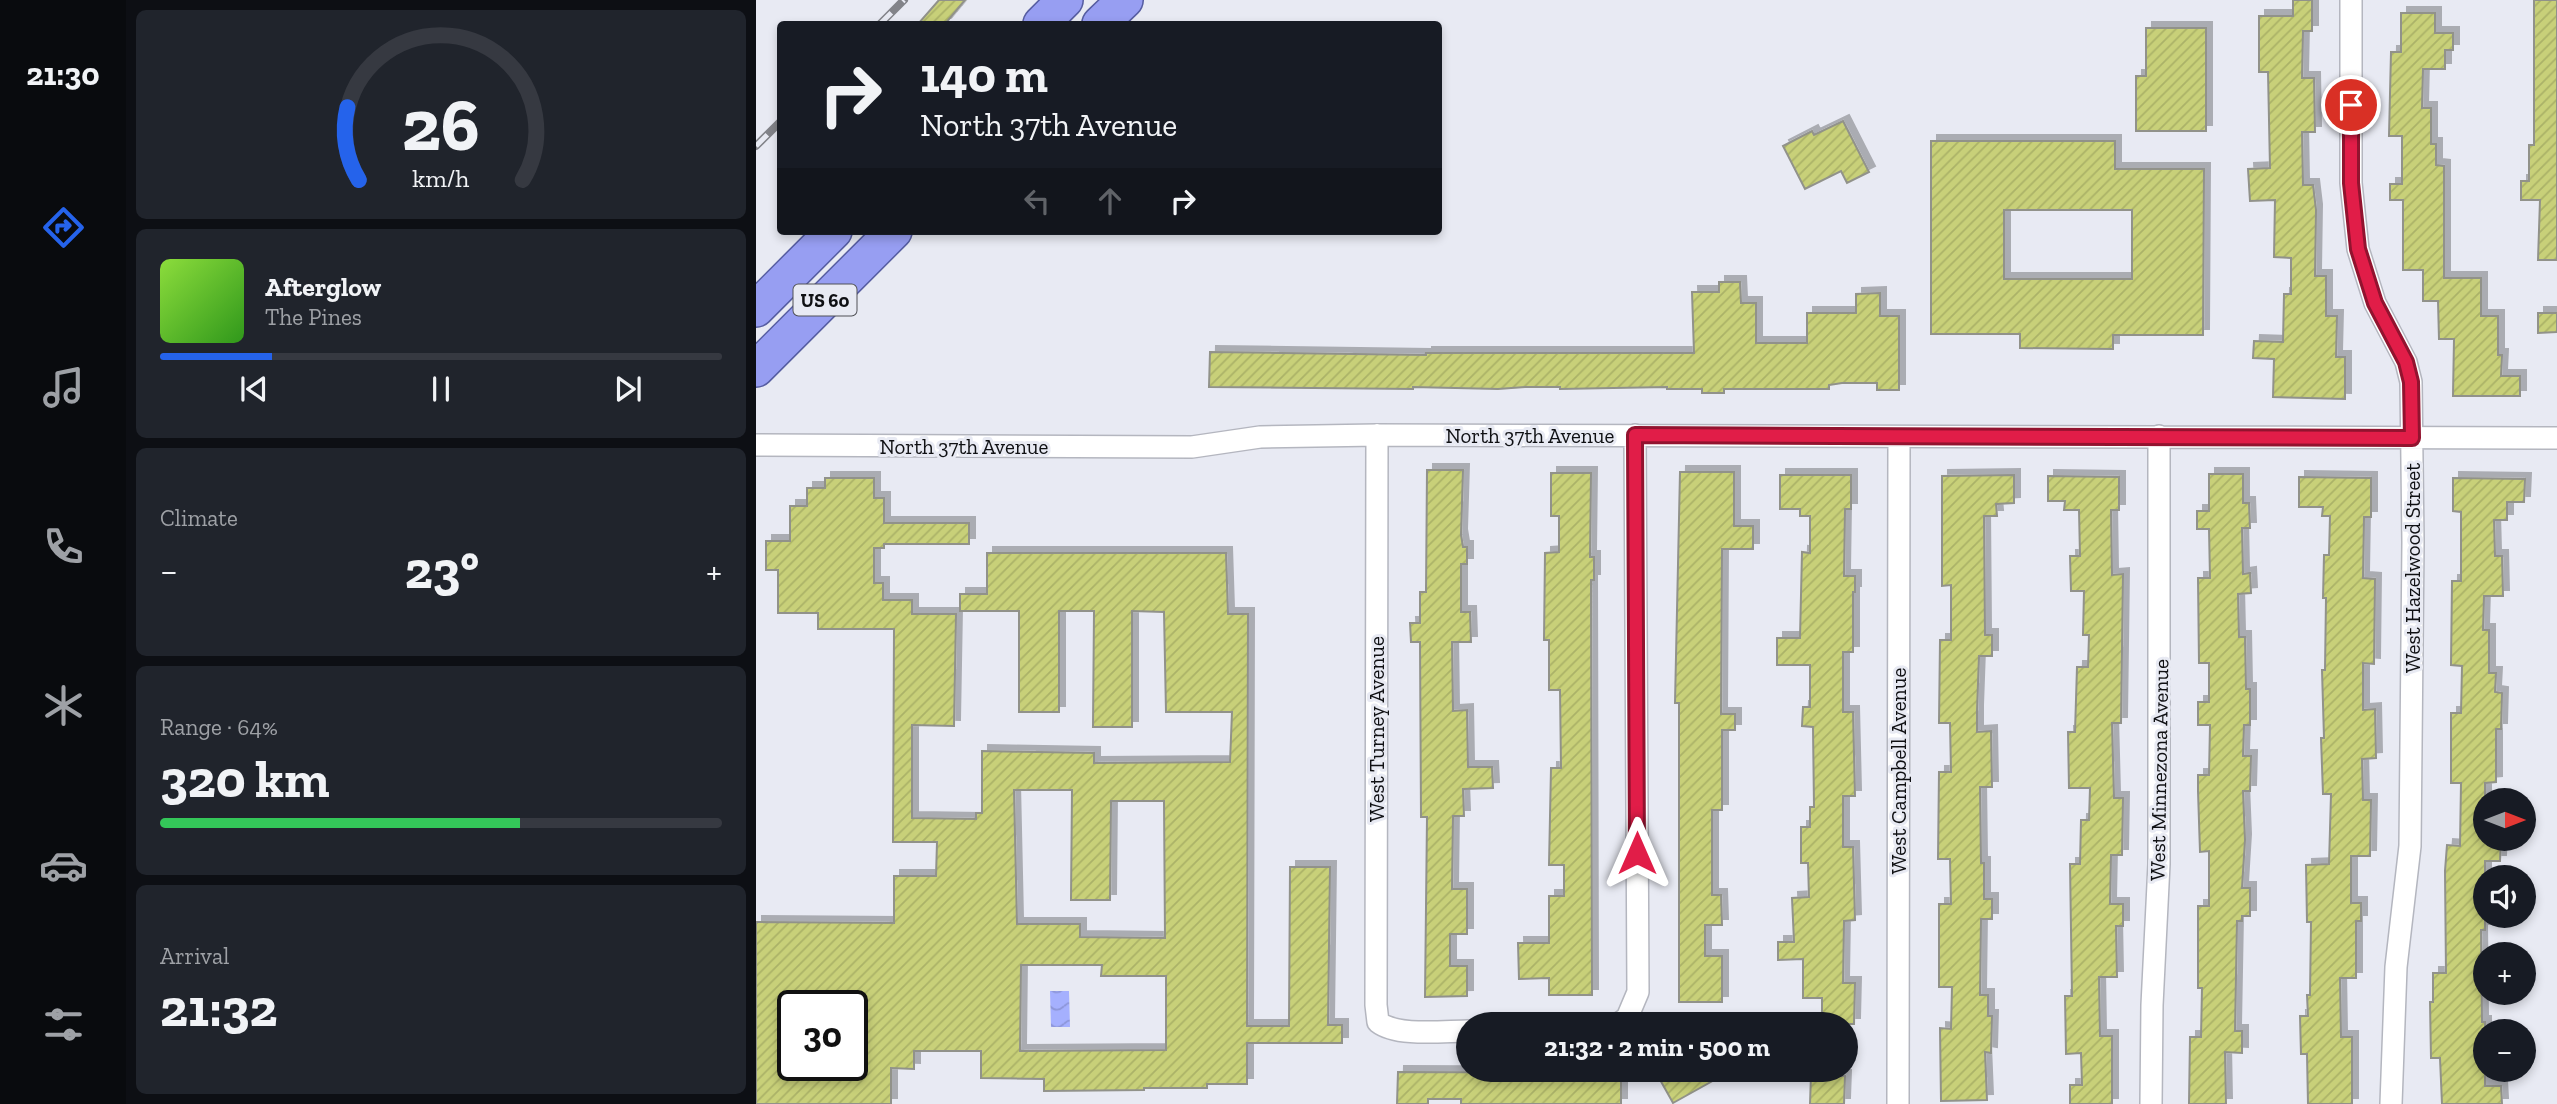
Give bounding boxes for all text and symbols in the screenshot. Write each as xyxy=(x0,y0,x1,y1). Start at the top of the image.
text: 140 m xyxy=(920,46,1048,105)
icon: right xyxy=(805,49,896,140)
text: 21:30 xyxy=(26,55,100,93)
pin xyxy=(2321,75,2381,135)
text: 26 xyxy=(402,82,480,170)
icon: arrive xyxy=(2332,86,2370,124)
text: North 37th Avenue xyxy=(920,106,1177,144)
text: km/h xyxy=(412,163,470,193)
icon: left xyxy=(1018,182,1056,220)
icon: ahead xyxy=(1091,182,1129,220)
icon: right xyxy=(1164,182,1202,220)
icon: directions xyxy=(39,203,88,252)
text: Afterglow xyxy=(265,271,381,303)
road number: US 60 xyxy=(794,284,856,316)
text: The Pines xyxy=(265,303,362,331)
icon: music xyxy=(39,363,88,412)
icon: previous xyxy=(235,370,273,408)
icon: pause xyxy=(422,370,460,408)
icon: next xyxy=(609,370,647,408)
street label: North 37th Avenue xyxy=(1446,423,1615,448)
street label: North 37th Avenue xyxy=(880,434,1049,459)
street label: West Hazelwood Street xyxy=(2400,463,2425,673)
text: Climate xyxy=(160,504,238,532)
icon: phone xyxy=(39,522,88,571)
text: 23° xyxy=(405,539,479,601)
text: − xyxy=(160,548,178,594)
text: + xyxy=(706,548,722,594)
street label: West Turney Avenue xyxy=(1364,636,1389,822)
street label: West Minnezona Avenue xyxy=(2145,659,2173,881)
street label: West Campbell Avenue xyxy=(1886,668,1911,874)
icon: climate xyxy=(39,681,88,730)
text: Range · 64% xyxy=(160,713,278,741)
text: 320 km xyxy=(160,748,330,810)
north arrow xyxy=(2473,788,2536,850)
map controls xyxy=(2473,788,2536,1082)
position arrow xyxy=(1600,816,1674,890)
icon: car xyxy=(39,841,88,890)
button: sound xyxy=(2473,865,2536,928)
text: Arrival xyxy=(160,942,229,970)
button: + xyxy=(2473,942,2536,1005)
text: 21:32 xyxy=(160,977,277,1039)
speed limit sign: 30 xyxy=(777,990,868,1081)
icon: filters xyxy=(39,1000,88,1049)
button: − xyxy=(2473,1019,2536,1082)
text: 21:32 · 2 min · 500 m xyxy=(1544,1031,1770,1063)

